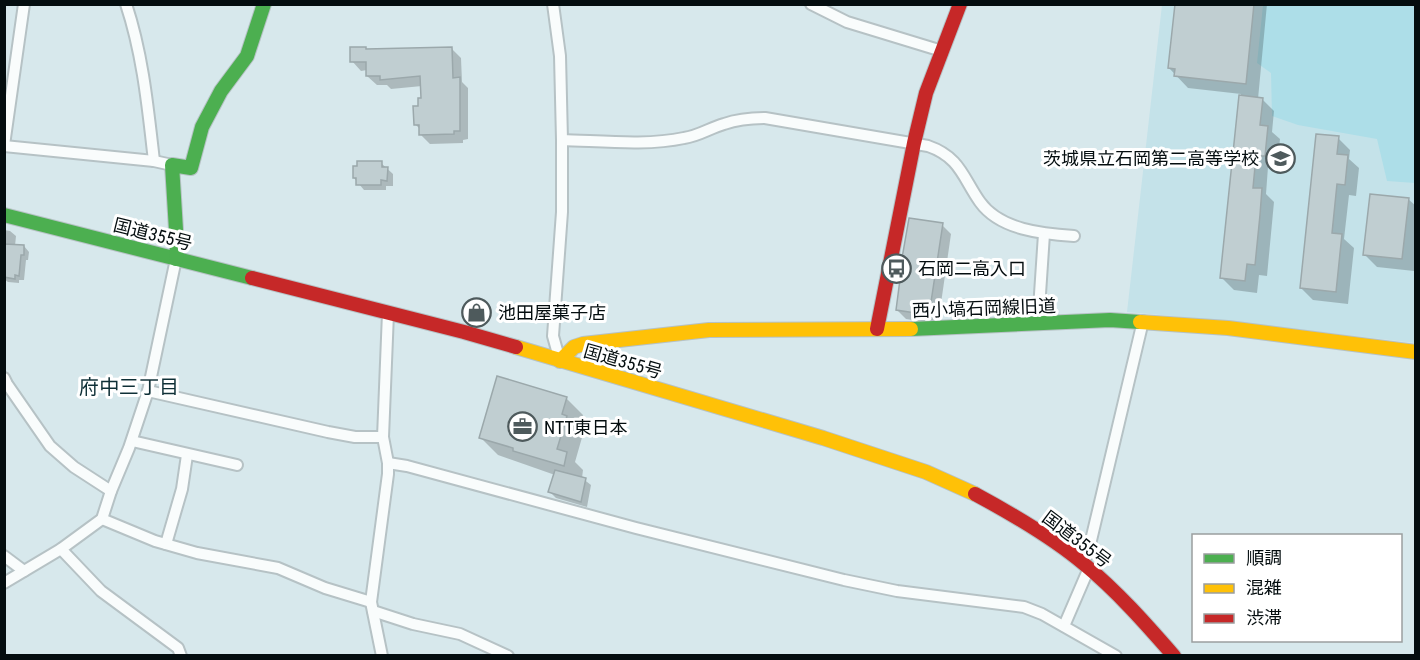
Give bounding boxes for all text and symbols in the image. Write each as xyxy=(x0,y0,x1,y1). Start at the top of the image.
school or university icon: 茨城県立石岡第二高等学校 xyxy=(1264,142,1296,174)
place label: 茨城県立石岡第二高等学校 xyxy=(1043,148,1259,169)
street label: 国道355号 xyxy=(111,214,195,254)
bus stop icon: 石岡二高入口 xyxy=(881,252,913,284)
place label: 石岡二高入口 xyxy=(918,258,1026,279)
street label: 西小塙石岡線旧道 xyxy=(912,295,1056,321)
shop icon: 池田屋菓子店 xyxy=(461,296,493,328)
place label: 池田屋菓子店 xyxy=(498,302,606,323)
street label: 国道355号 xyxy=(581,340,665,382)
district label: 府中三丁目 xyxy=(79,375,179,399)
office icon: NTT東日本 xyxy=(507,411,539,443)
place label: NTT東日本 xyxy=(544,417,628,438)
street label: 国道355号 xyxy=(1038,506,1116,572)
legend xyxy=(1192,534,1402,642)
text: 順調 xyxy=(1246,547,1282,568)
text: 混雑 xyxy=(1246,577,1282,598)
text: 渋滞 xyxy=(1246,607,1282,628)

